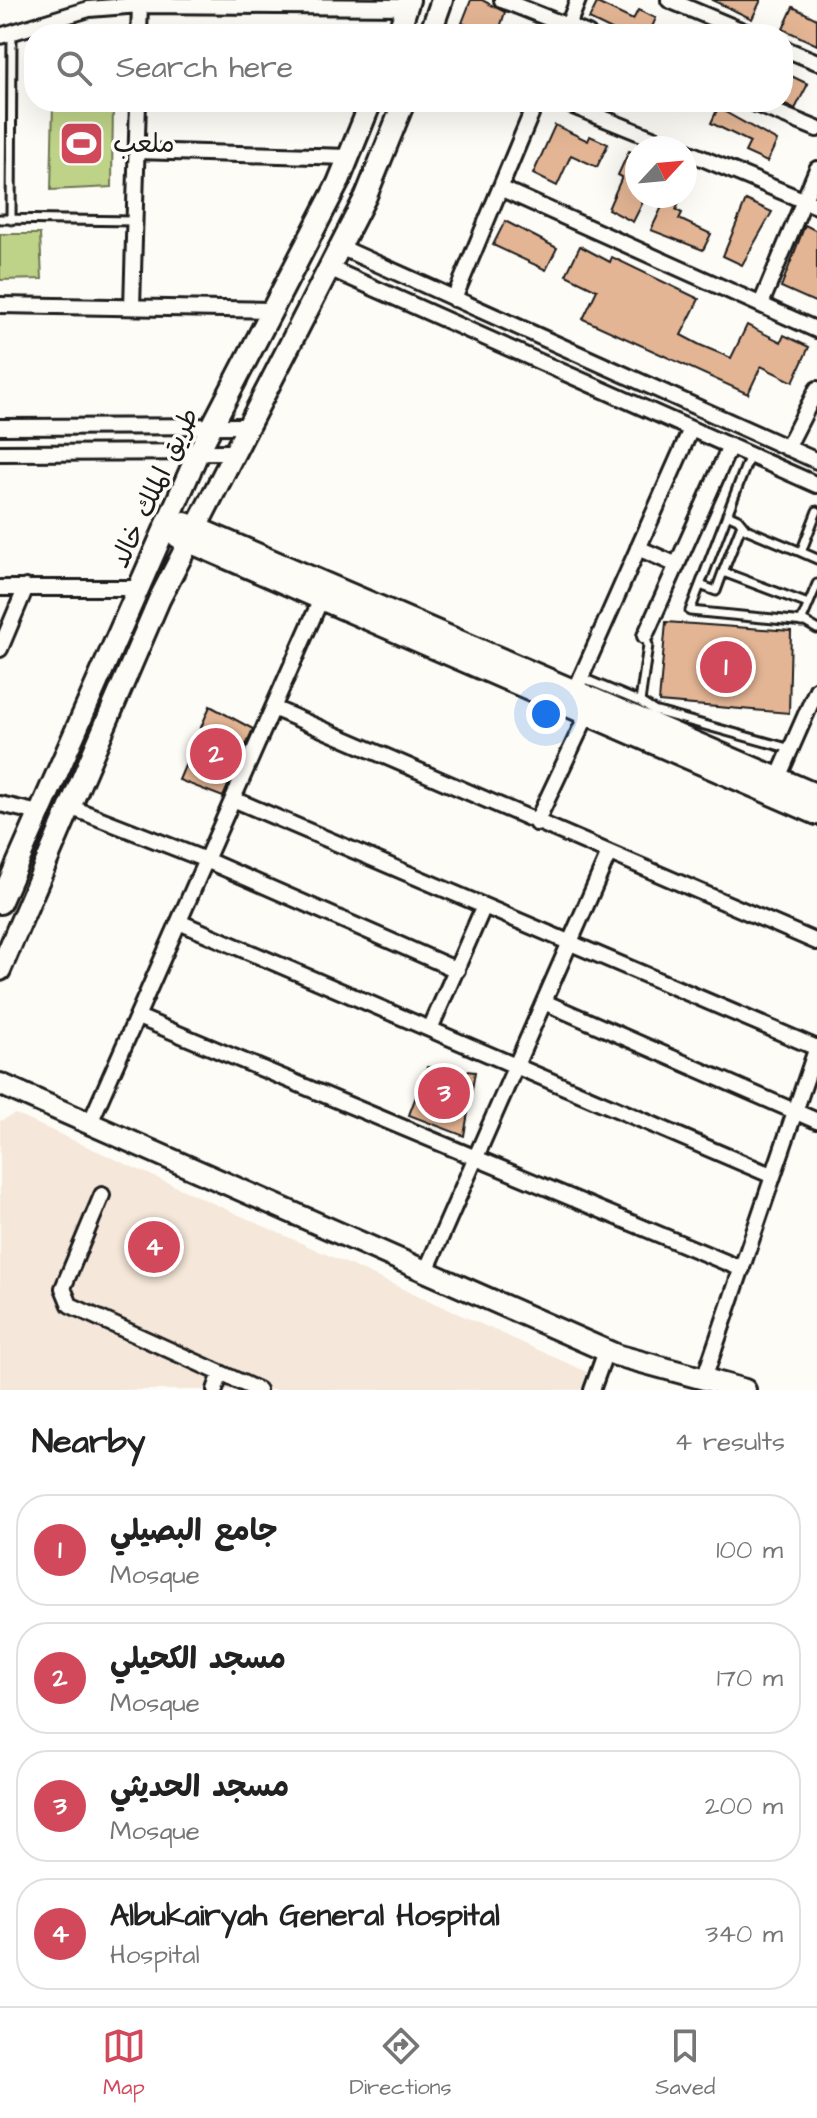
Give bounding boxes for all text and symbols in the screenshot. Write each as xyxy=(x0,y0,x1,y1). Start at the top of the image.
search box xyxy=(24,24,793,112)
icon: search xyxy=(52,46,96,90)
text: Search here xyxy=(116,47,293,89)
sports icon: ملعب xyxy=(58,120,106,168)
place label: ملعب xyxy=(113,126,175,162)
north arrow xyxy=(625,136,697,208)
street label: طريق الملك خالد xyxy=(102,402,208,574)
pin: 1 xyxy=(700,637,752,697)
your location xyxy=(526,694,566,734)
pin: 2 xyxy=(190,724,242,784)
pin: 3 xyxy=(418,1063,470,1123)
pin: 4 xyxy=(128,1217,180,1277)
text: Nearby xyxy=(32,1418,146,1466)
text: 4 results xyxy=(675,1424,785,1460)
text: جامع البصيلي xyxy=(110,1510,278,1552)
text: 1 xyxy=(58,1532,62,1568)
text: 100 m xyxy=(716,1532,783,1568)
text: Mosque xyxy=(110,1557,200,1593)
text: مسجد الكحيلي xyxy=(110,1638,286,1680)
text: 2 xyxy=(53,1660,67,1696)
text: 170 m xyxy=(717,1660,783,1696)
text: Mosque xyxy=(110,1685,200,1721)
text: مسجد الحديثي xyxy=(110,1766,289,1808)
text: 3 xyxy=(53,1788,67,1824)
text: 200 m xyxy=(705,1788,783,1824)
text: Mosque xyxy=(110,1813,200,1849)
text: Albukairyah General Hospital xyxy=(110,1895,500,1937)
text: 4 xyxy=(51,1916,69,1952)
text: 340 m xyxy=(705,1916,783,1952)
text: Hospital xyxy=(110,1937,200,1973)
tab: Map xyxy=(102,2024,146,2103)
tab: Directions xyxy=(349,2024,452,2103)
tab: Saved xyxy=(655,2024,715,2103)

